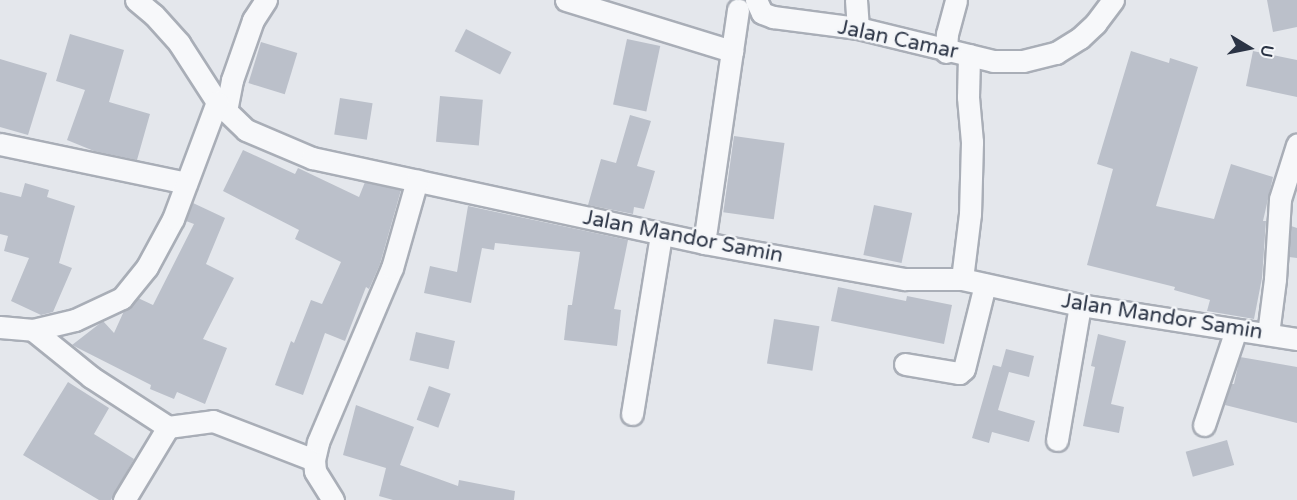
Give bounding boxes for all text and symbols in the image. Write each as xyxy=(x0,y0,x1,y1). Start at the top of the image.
street label: Jalan Camar xyxy=(836,15,960,65)
north arrow xyxy=(1219,18,1279,78)
text: U xyxy=(1256,43,1278,59)
street label: Jalan Mandor Samin xyxy=(581,205,785,269)
street label: Jalan Mandor Samin xyxy=(1060,289,1264,345)

